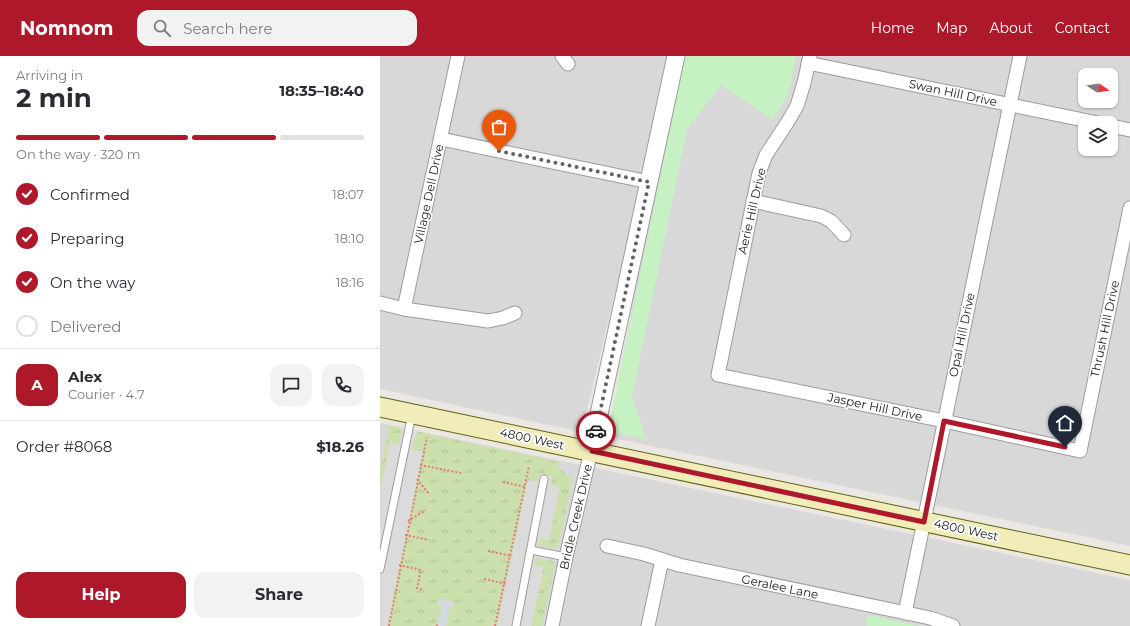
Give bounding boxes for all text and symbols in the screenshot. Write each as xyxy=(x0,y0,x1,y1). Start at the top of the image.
search box xyxy=(137,10,417,46)
text: Nomnom xyxy=(20,17,113,40)
icon: search xyxy=(151,17,173,39)
text: Search here xyxy=(183,19,273,38)
text: Home xyxy=(871,19,914,37)
text: Map xyxy=(936,19,967,37)
text: About xyxy=(989,19,1033,37)
text: Contact xyxy=(1055,19,1110,37)
text: Arriving in xyxy=(16,67,83,83)
north arrow xyxy=(1078,68,1118,108)
map controls xyxy=(1078,68,1118,156)
street label: Swan Hill Drive xyxy=(908,76,999,109)
text: 18:35–18:40 xyxy=(279,81,364,100)
text: 2 min xyxy=(16,82,92,114)
pin xyxy=(482,110,516,151)
icon: bag xyxy=(488,116,510,138)
button: layers xyxy=(1078,116,1118,156)
street label: Village Dell Drive xyxy=(411,143,446,245)
text: On the way · 320 m xyxy=(16,146,141,162)
street label: Aerie Hill Drive xyxy=(734,166,769,256)
icon: check xyxy=(16,183,38,205)
text: Confirmed xyxy=(50,185,130,204)
text: 18:07 xyxy=(332,186,364,202)
icon: check xyxy=(16,227,38,249)
text: Preparing xyxy=(50,229,125,248)
text: 18:10 xyxy=(335,230,364,246)
icon: check xyxy=(16,271,38,293)
text: On the way xyxy=(50,273,135,292)
text: 18:16 xyxy=(336,274,364,290)
street label: Thrush Hill Drive xyxy=(1087,279,1122,379)
street label: Opal Hill Drive xyxy=(945,291,978,378)
text: Delivered xyxy=(50,317,122,336)
button: chat xyxy=(270,364,312,406)
button: phone xyxy=(322,364,364,406)
text: Alex xyxy=(68,367,102,386)
text: A xyxy=(31,375,43,394)
text: Courier · 4.7 xyxy=(68,386,145,402)
street label: Jasper Hill Drive xyxy=(825,389,924,424)
pin xyxy=(1048,406,1082,447)
courier xyxy=(576,411,616,451)
icon: home xyxy=(1054,412,1076,434)
icon: car xyxy=(585,420,607,442)
street label: 4800 West xyxy=(499,424,566,453)
text: Order #8068 xyxy=(16,437,112,456)
text: $18.26 xyxy=(316,437,364,456)
street label: Bridle Creek Drive xyxy=(556,463,595,571)
street label: 4800 West xyxy=(933,515,1000,544)
street label: Geralee Lane xyxy=(740,571,820,602)
button: Help xyxy=(16,572,186,618)
button: Share xyxy=(194,572,364,618)

